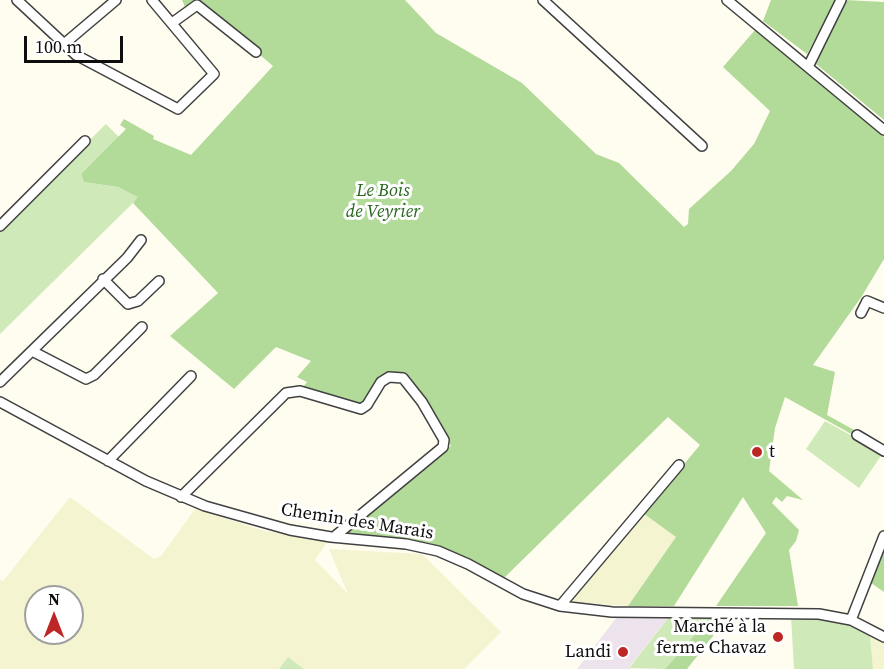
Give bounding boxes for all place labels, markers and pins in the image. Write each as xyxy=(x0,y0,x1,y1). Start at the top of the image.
place label: t xyxy=(769,441,775,463)
marker: t xyxy=(750,445,764,459)
place label: Marché à la ferme Chavaz xyxy=(656,616,766,658)
marker: Marché à la ferme Chavaz xyxy=(771,630,785,644)
place label: Landi xyxy=(565,641,611,663)
marker: Landi xyxy=(616,645,630,659)

